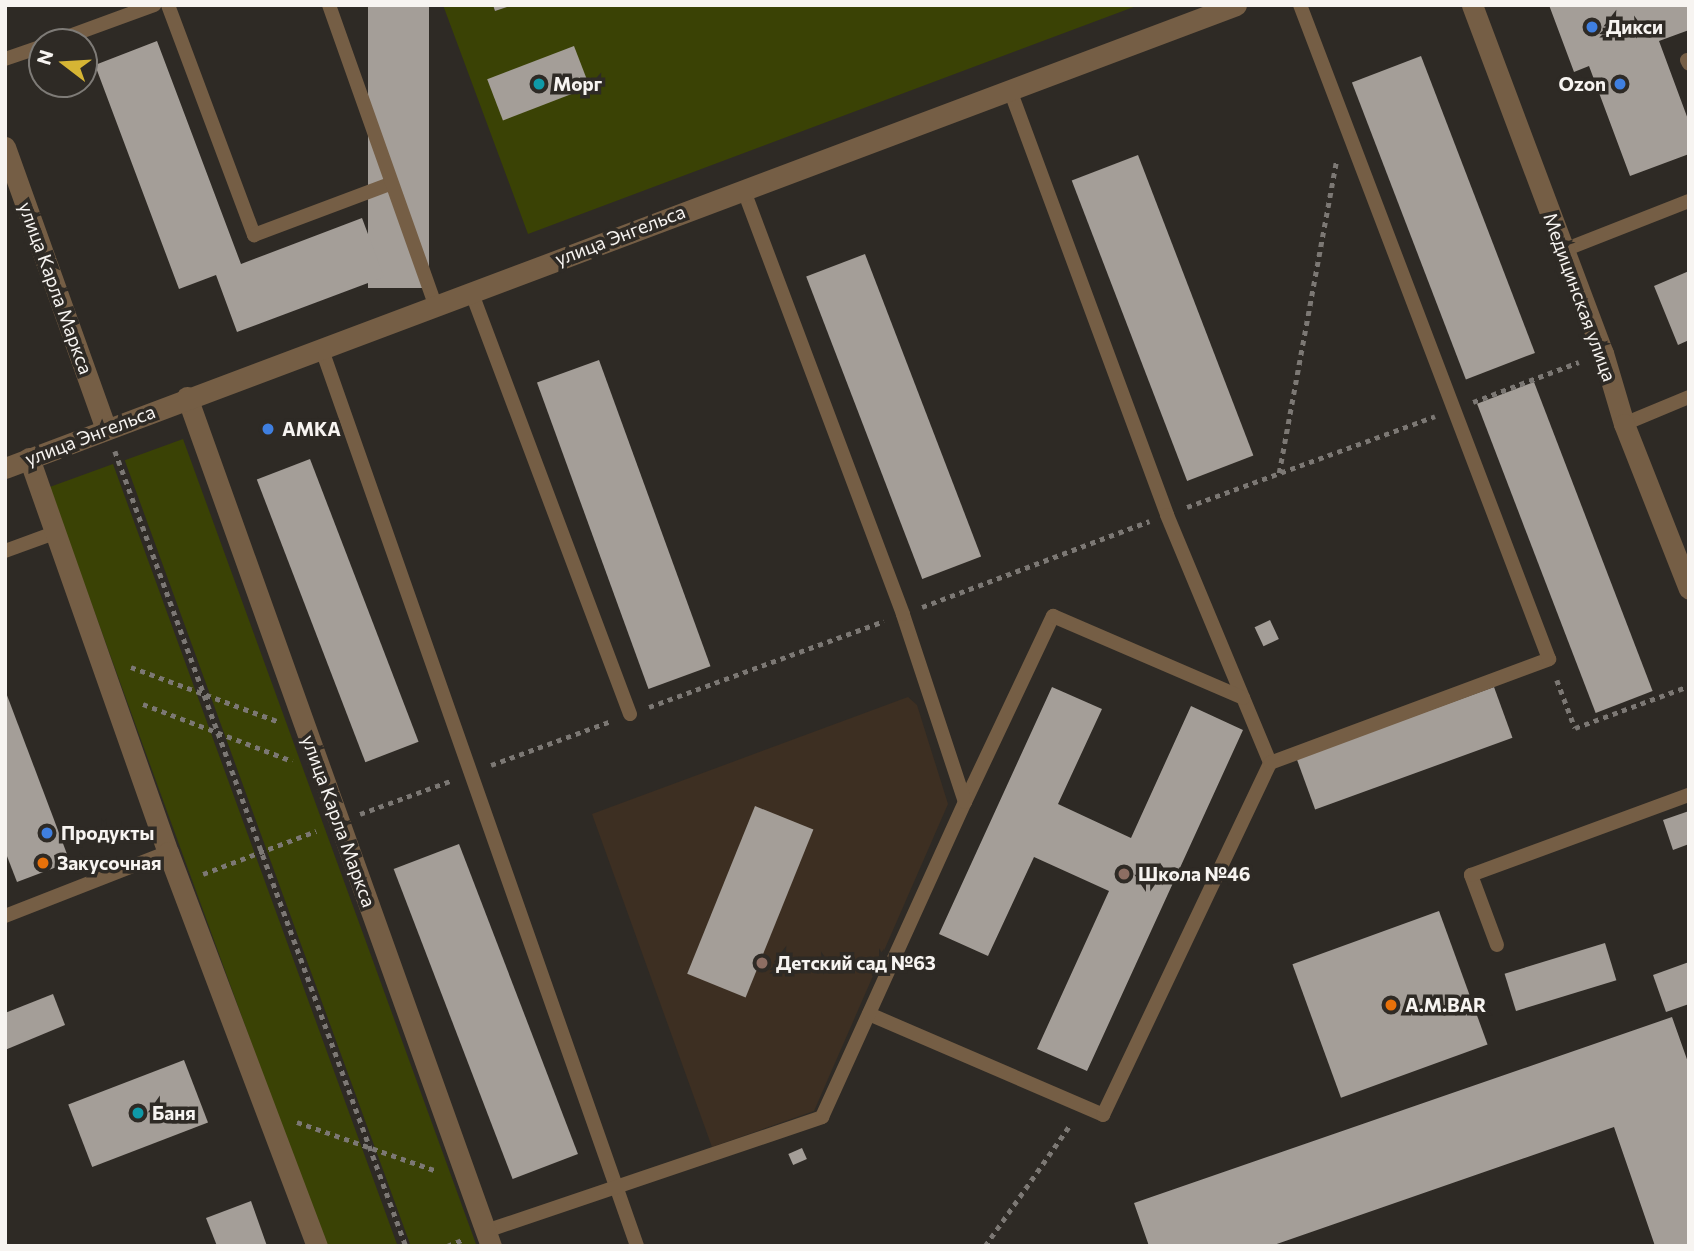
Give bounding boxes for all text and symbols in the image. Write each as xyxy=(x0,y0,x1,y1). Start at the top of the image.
place label: Дикси xyxy=(1606,16,1663,38)
marker: Дикси xyxy=(1584,19,1600,35)
north arrow xyxy=(28,28,98,98)
text: N xyxy=(31,47,57,67)
place label: Морг xyxy=(553,73,602,95)
place label: Ozon xyxy=(1558,73,1606,95)
marker: Морг xyxy=(531,76,547,92)
marker: Ozon xyxy=(1612,76,1628,92)
street label: улица Карла Маркса xyxy=(14,199,98,377)
street label: улица Энгельса xyxy=(552,200,688,270)
street label: Медицинская улица xyxy=(1539,209,1621,385)
street label: улица Энгельса xyxy=(22,400,158,470)
place label: АМКА xyxy=(282,418,341,440)
marker: АМКА xyxy=(260,421,276,437)
street label: улица Карла Маркса xyxy=(297,732,381,910)
place label: Продукты xyxy=(61,822,154,844)
marker: Продукты xyxy=(39,825,55,841)
place label: Закусочная xyxy=(57,852,161,874)
marker: Закусочная xyxy=(35,855,51,871)
place label: Школа №46 xyxy=(1138,863,1250,885)
marker: Школа №46 xyxy=(1116,866,1132,882)
place label: Детский сад №63 xyxy=(776,952,936,974)
marker: Детский сад №63 xyxy=(754,955,770,971)
place label: А.М.BAR xyxy=(1405,994,1486,1016)
marker: А.М.BAR xyxy=(1383,997,1399,1013)
place label: Баня xyxy=(152,1102,196,1124)
marker: Баня xyxy=(130,1105,146,1121)

